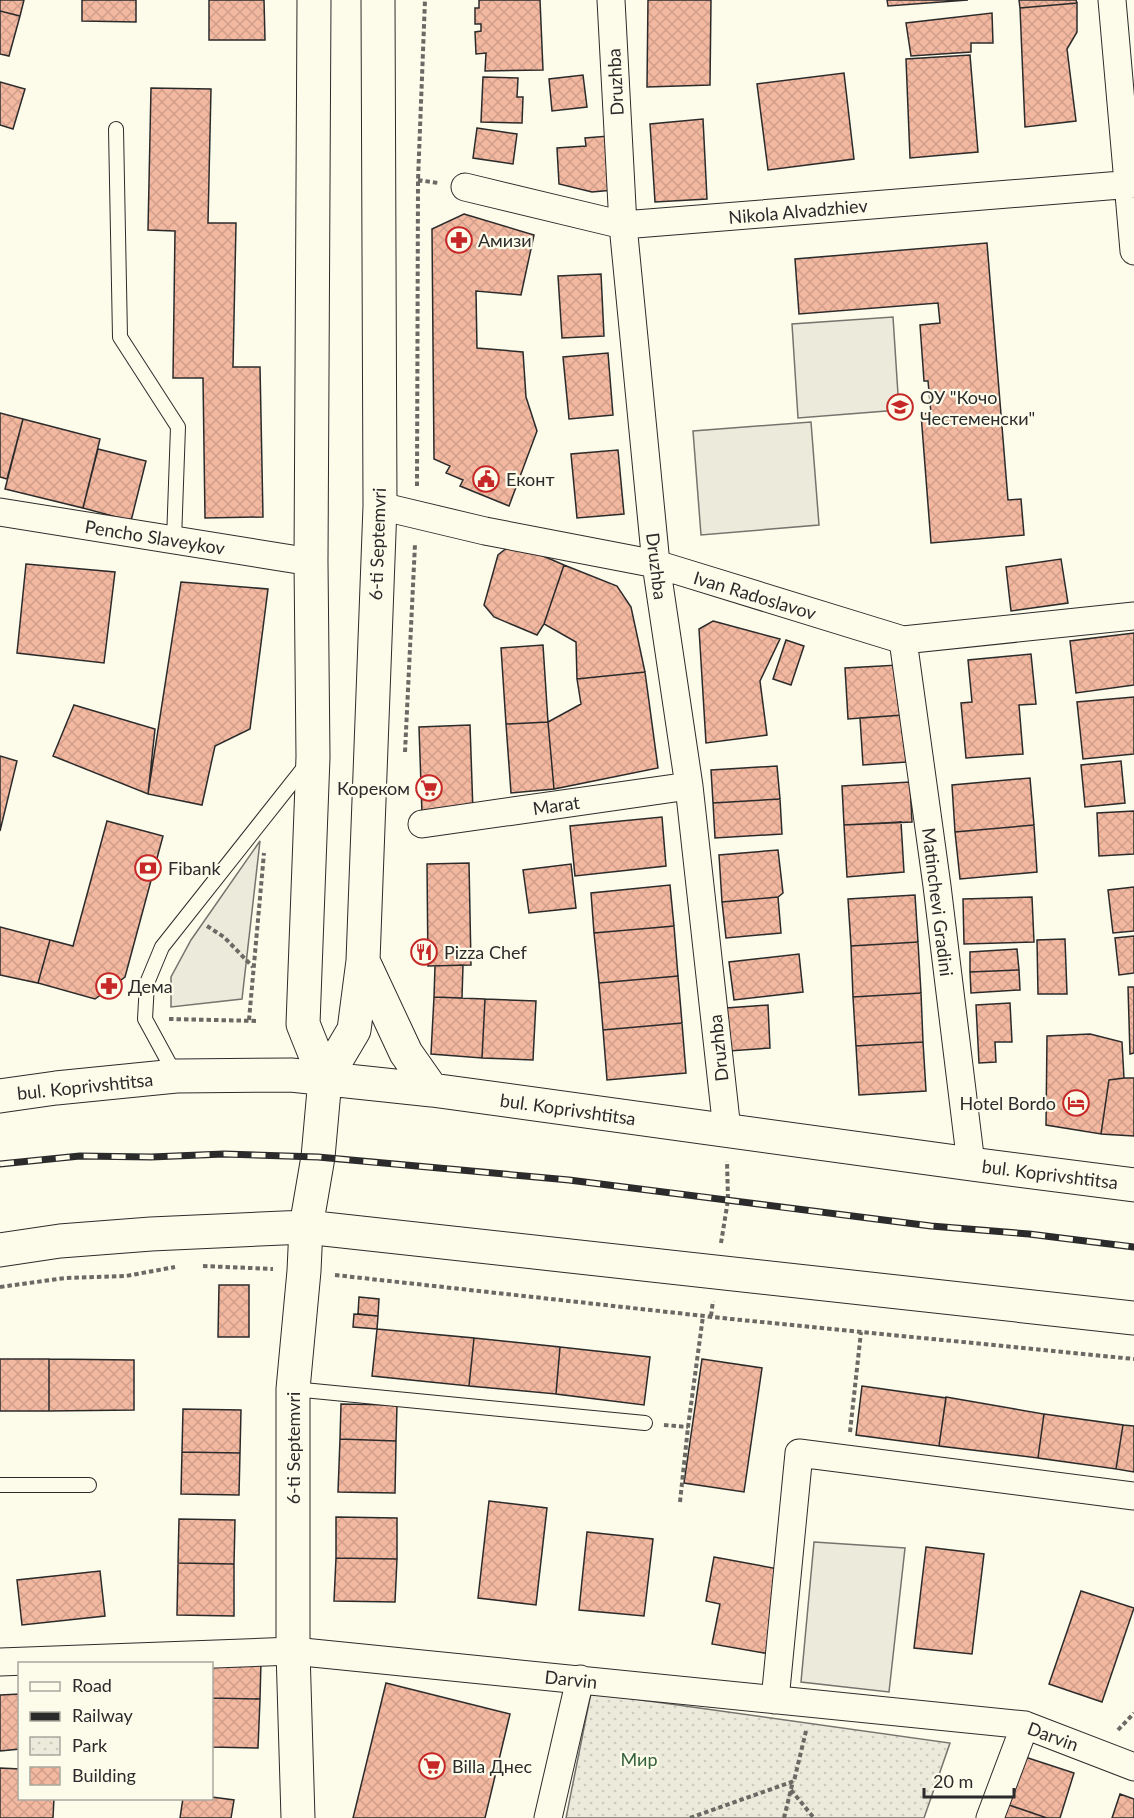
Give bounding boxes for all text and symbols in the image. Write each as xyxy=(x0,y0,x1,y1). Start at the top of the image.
street label: Druzhba xyxy=(602,48,628,116)
street label: Nikola Alvadzhiev xyxy=(728,194,869,228)
pharmacy icon: Амизи xyxy=(444,225,474,255)
place label: Амизи xyxy=(478,229,532,251)
place label: ОУ "Кочо Честеменски" xyxy=(920,386,1035,429)
school or university icon: ОУ "Кочо Честеменски" xyxy=(885,392,915,422)
public building icon: Еконт xyxy=(471,464,501,494)
place label: Еконт xyxy=(506,468,555,490)
street label: 6-ti Septemvri xyxy=(364,487,390,601)
street label: Pencho Slaveykov xyxy=(83,515,227,559)
street label: Druzhba xyxy=(642,531,672,601)
street label: Ivan Radoslavov xyxy=(691,566,820,624)
supermarket icon: Кореком xyxy=(414,773,444,803)
place label: Кореком xyxy=(337,777,410,799)
street label: Marat xyxy=(531,791,581,819)
street label: Matinchevi Gradini xyxy=(918,826,958,978)
bank icon: Fibank xyxy=(133,853,163,883)
place label: Fibank xyxy=(168,857,222,879)
restaurant icon: Pizza Chef xyxy=(409,937,439,967)
place label: Pizza Chef xyxy=(444,941,527,963)
pharmacy icon: Дема xyxy=(94,971,124,1001)
place label: Дема xyxy=(128,975,173,997)
street label: Druzhba xyxy=(704,1013,732,1083)
street label: bul. Koprivshtitsa xyxy=(16,1068,154,1104)
hotel icon: Hotel Bordo xyxy=(1061,1088,1091,1118)
street label: bul. Koprivshtitsa xyxy=(499,1089,637,1129)
place label: Hotel Bordo xyxy=(960,1092,1056,1114)
street label: bul. Koprivshtitsa xyxy=(981,1155,1119,1193)
street label: 6-ti Septemvri xyxy=(282,1392,304,1504)
legend xyxy=(18,1662,213,1800)
street label: Darvin xyxy=(544,1665,598,1693)
text: Road xyxy=(72,1674,112,1696)
text: Railway xyxy=(72,1704,133,1726)
street label: Darvin xyxy=(1025,1717,1081,1755)
text: Park xyxy=(72,1734,108,1756)
park label: Мир xyxy=(620,1748,658,1770)
supermarket icon: Billa Днес xyxy=(417,1751,447,1781)
place label: Billa Днес xyxy=(452,1755,532,1777)
scale bar xyxy=(924,1761,1014,1799)
text: Building xyxy=(72,1764,136,1786)
text: 20 m xyxy=(933,1770,973,1792)

